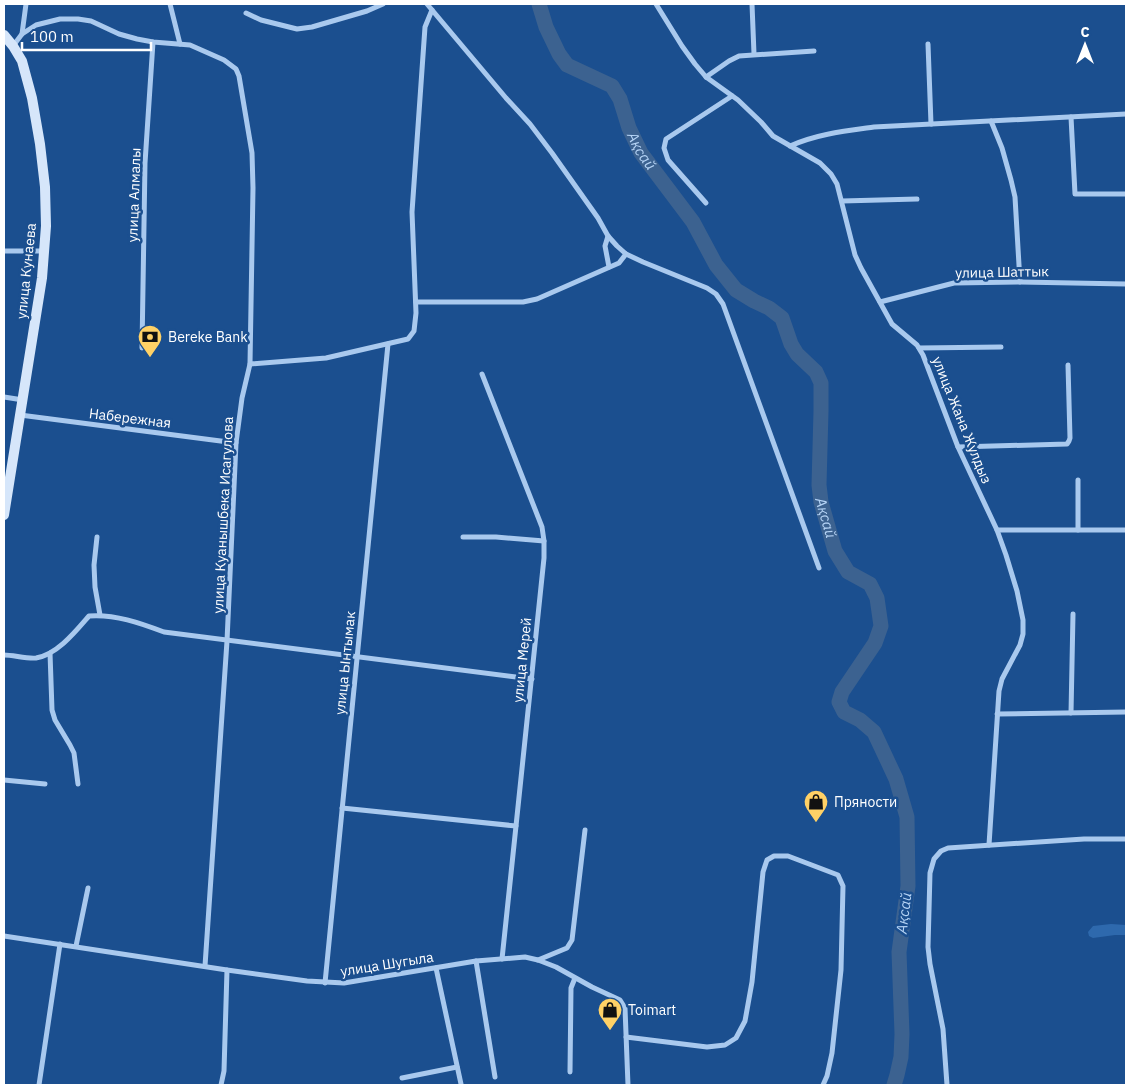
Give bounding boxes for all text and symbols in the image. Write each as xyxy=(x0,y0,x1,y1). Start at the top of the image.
scale bar xyxy=(22,20,151,52)
north arrow xyxy=(1060,20,1110,70)
text: С xyxy=(1080,23,1090,41)
text: 100 m xyxy=(30,27,74,46)
water label: Ақсай xyxy=(623,128,660,174)
street label: улица Алмалы xyxy=(123,147,145,243)
street label: улица Кунаева xyxy=(12,222,40,320)
street label: улица Шаттык xyxy=(955,262,1049,282)
bank icon: Bereke Bank xyxy=(137,324,163,358)
place label: Bereke Bank xyxy=(168,328,248,346)
street label: улица Жана Жулдыз xyxy=(928,354,996,486)
street label: Набережная xyxy=(88,404,172,432)
street label: улица Куанышбека Исагулова xyxy=(209,416,237,614)
water label: Ақсай xyxy=(811,494,841,540)
street label: улица Ынтымак xyxy=(331,610,359,716)
street label: улица Мерей xyxy=(509,617,535,703)
shop icon: Пряности xyxy=(803,789,829,823)
place label: Пряности xyxy=(834,793,897,811)
water label: Ақсай xyxy=(891,891,915,936)
street label: улица Шугыла xyxy=(339,948,435,980)
shop icon: Toimart xyxy=(597,997,623,1031)
place label: Toimart xyxy=(628,1001,676,1019)

